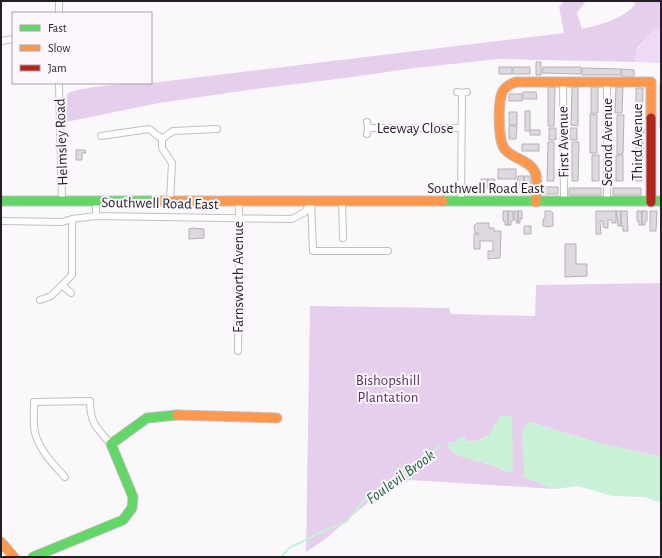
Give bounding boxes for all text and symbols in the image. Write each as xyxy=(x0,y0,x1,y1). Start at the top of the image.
legend xyxy=(12,12,152,84)
text: Fast xyxy=(48,22,67,34)
text: Slow xyxy=(48,42,70,54)
text: Jam xyxy=(48,62,67,74)
street label: Helmsley Road xyxy=(52,98,71,186)
street label: Second Avenue xyxy=(600,98,615,186)
street label: Third Avenue xyxy=(630,103,645,181)
street label: First Avenue xyxy=(555,106,572,178)
street label: Leeway Close xyxy=(377,121,453,136)
street label: Southwell Road East xyxy=(427,181,545,196)
street label: Southwell Road East xyxy=(101,195,219,212)
street label: Farnsworth Avenue xyxy=(231,221,246,333)
park label: Bishopshill Plantation xyxy=(356,373,420,405)
water label: Foulevil Brook xyxy=(363,447,438,507)

